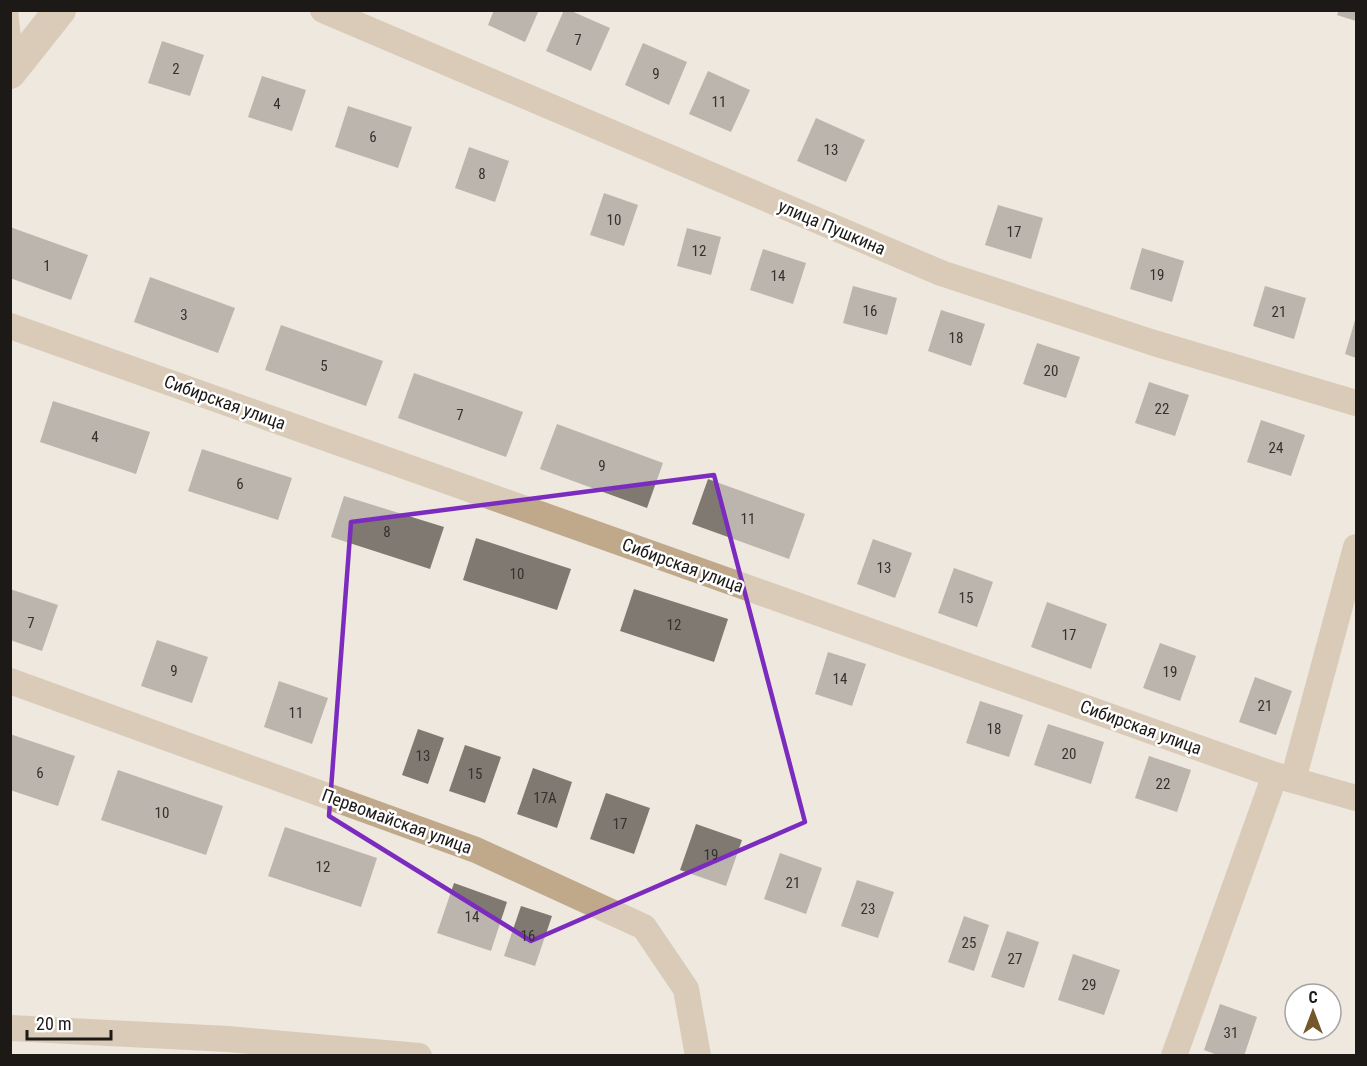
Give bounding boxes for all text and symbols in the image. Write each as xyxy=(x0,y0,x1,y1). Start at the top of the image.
house number: 7 xyxy=(574,31,582,49)
house number: 2 xyxy=(172,60,180,78)
house number: 9 xyxy=(652,65,660,83)
house number: 11 xyxy=(712,93,726,111)
house number: 4 xyxy=(273,95,281,113)
house number: 6 xyxy=(369,128,377,146)
house number: 13 xyxy=(824,141,838,159)
house number: 8 xyxy=(478,165,486,183)
street label: улица Пушкина xyxy=(775,195,889,259)
house number: 10 xyxy=(607,211,621,229)
house number: 17 xyxy=(1007,223,1021,241)
house number: 12 xyxy=(692,242,706,260)
house number: 1 xyxy=(43,257,51,275)
house number: 19 xyxy=(1150,266,1164,284)
house number: 14 xyxy=(771,267,785,285)
house number: 16 xyxy=(863,302,877,320)
house number: 21 xyxy=(1272,303,1286,321)
house number: 3 xyxy=(180,306,188,324)
house number: 18 xyxy=(949,329,963,347)
house number: 5 xyxy=(320,357,328,375)
house number: 20 xyxy=(1044,362,1058,380)
street label: Сибирская улица xyxy=(161,370,289,434)
house number: 22 xyxy=(1155,400,1169,418)
house number: 7 xyxy=(456,406,464,424)
house number: 4 xyxy=(91,428,99,446)
house number: 24 xyxy=(1269,439,1283,457)
house number: 9 xyxy=(598,457,606,475)
house number: 6 xyxy=(236,475,244,493)
house number: 11 xyxy=(741,510,755,528)
house number: 8 xyxy=(383,523,391,541)
street label: Сибирская улица xyxy=(619,533,747,597)
house number: 13 xyxy=(877,559,891,577)
house number: 10 xyxy=(510,565,524,583)
house number: 15 xyxy=(959,589,973,607)
house number: 7 xyxy=(27,614,35,632)
house number: 12 xyxy=(667,616,681,634)
house number: 17 xyxy=(1062,626,1076,644)
house number: 9 xyxy=(170,662,178,680)
house number: 19 xyxy=(1163,663,1177,681)
house number: 14 xyxy=(833,670,847,688)
street label: Сибирская улица xyxy=(1077,695,1205,759)
house number: 21 xyxy=(1258,697,1272,715)
house number: 11 xyxy=(289,704,303,722)
house number: 18 xyxy=(987,720,1001,738)
house number: 20 xyxy=(1062,745,1076,763)
house number: 13 xyxy=(416,747,430,765)
house number: 6 xyxy=(36,764,44,782)
house number: 15 xyxy=(468,765,482,783)
house number: 22 xyxy=(1156,775,1170,793)
street label: Первомайская улица xyxy=(319,784,475,858)
house number: 17А xyxy=(533,789,557,807)
house number: 10 xyxy=(155,804,169,822)
house number: 17 xyxy=(613,815,627,833)
house number: 19 xyxy=(704,846,718,864)
house number: 12 xyxy=(316,858,330,876)
house number: 21 xyxy=(786,874,800,892)
house number: 23 xyxy=(861,900,875,918)
house number: 14 xyxy=(465,908,479,926)
house number: 16 xyxy=(521,927,535,945)
house number: 25 xyxy=(962,934,976,952)
house number: 27 xyxy=(1008,950,1022,968)
house number: 29 xyxy=(1082,976,1096,994)
north arrow xyxy=(1283,982,1343,1042)
text: С xyxy=(1308,988,1318,1007)
scale bar xyxy=(27,1003,111,1041)
text: 20 m xyxy=(36,1013,71,1034)
house number: 31 xyxy=(1224,1024,1238,1042)

